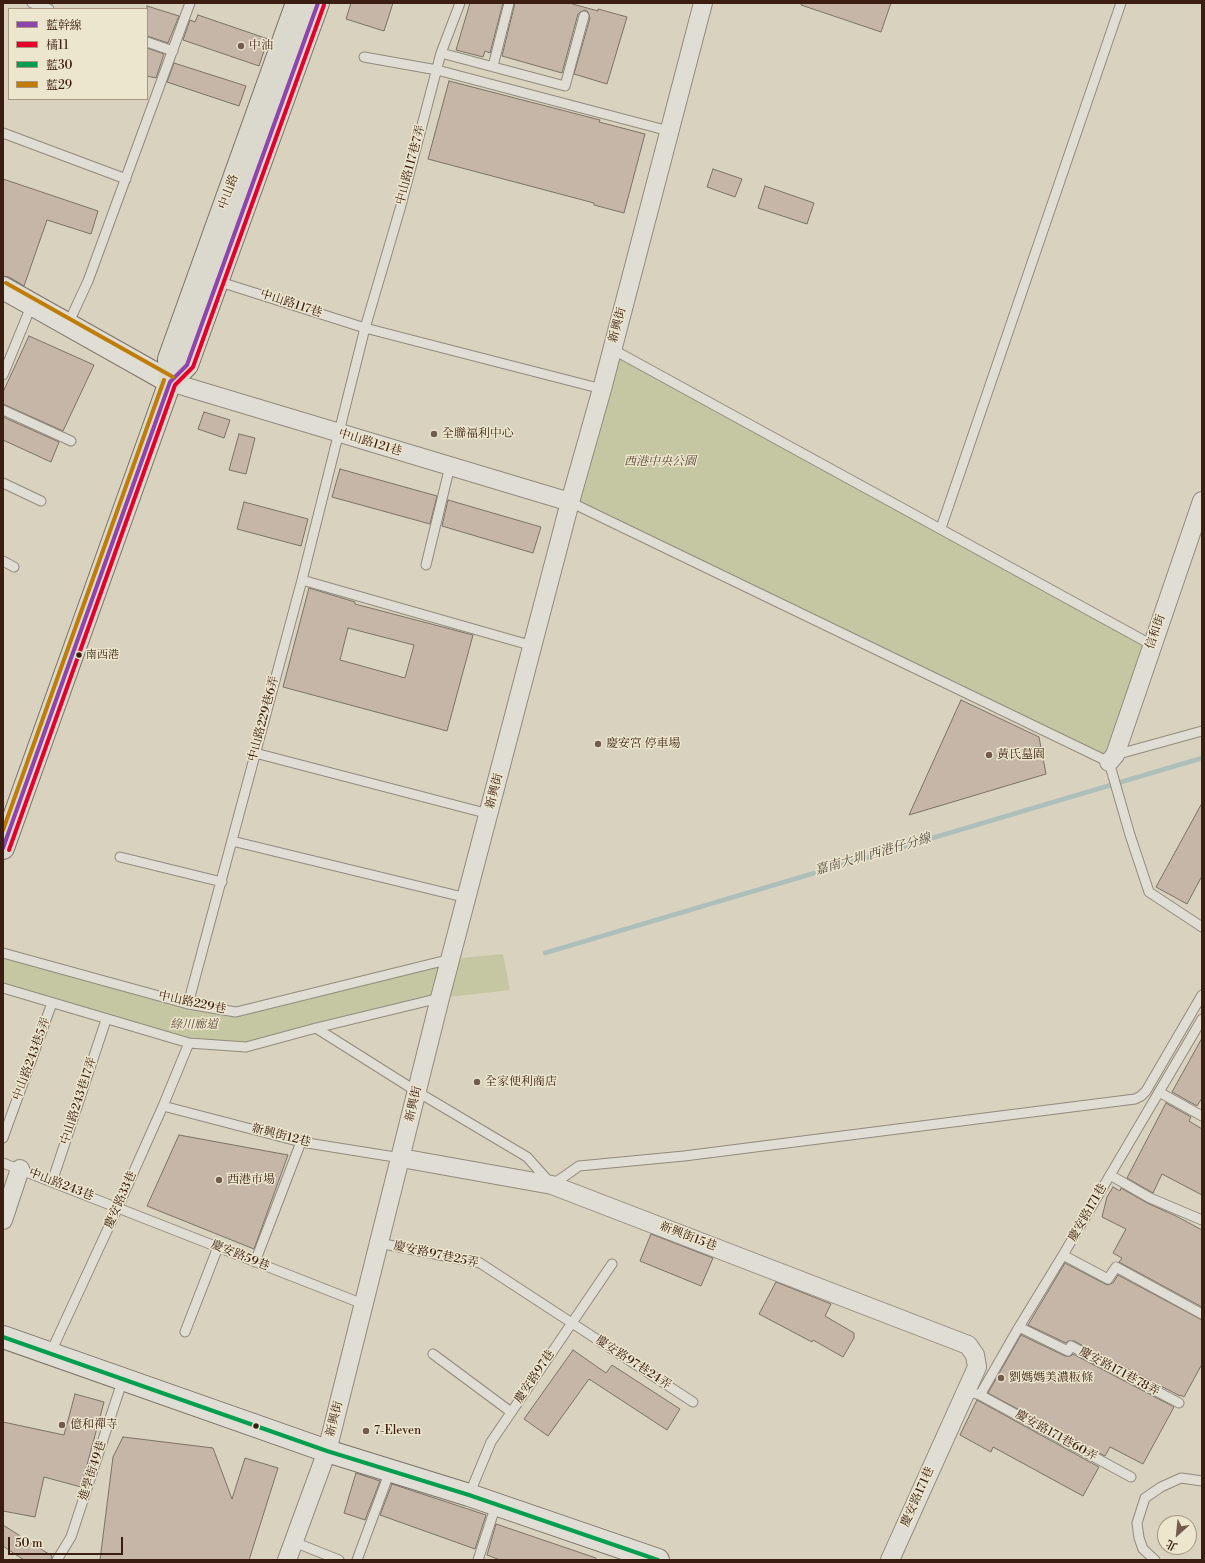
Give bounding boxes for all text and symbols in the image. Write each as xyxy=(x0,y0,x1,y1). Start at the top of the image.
legend xyxy=(8,8,148,100)
text: 藍幹線 xyxy=(46,18,82,33)
text: 橘11 xyxy=(46,38,69,53)
place label: 中油 xyxy=(249,39,273,53)
marker: 中油 xyxy=(236,41,246,51)
text: 藍30 xyxy=(46,58,73,73)
text: 藍29 xyxy=(46,78,72,93)
street label: 中山路117巷7弄 xyxy=(393,123,429,207)
street label: 中山路 xyxy=(216,173,242,211)
street label: 中山路117巷 xyxy=(258,287,324,321)
street label: 新興街 xyxy=(606,306,630,344)
street label: 中山路121巷 xyxy=(337,427,403,459)
place label: 全聯福利中心 xyxy=(442,427,514,441)
marker: 全聯福利中心 xyxy=(429,429,439,439)
park label: 西港中央公園 xyxy=(624,455,696,469)
street label: 信和街 xyxy=(1143,613,1169,651)
place label: 南西港 xyxy=(86,648,119,662)
marker: 南西港 xyxy=(74,650,84,660)
street label: 中山路229巷6弄 xyxy=(246,675,282,763)
place label: 慶安宮 停車場 xyxy=(606,737,680,751)
marker: 慶安宮 停車場 xyxy=(593,739,603,749)
place label: 黃氏墓園 xyxy=(997,748,1045,762)
marker: 黃氏墓園 xyxy=(984,750,994,760)
street label: 新興街 xyxy=(483,772,507,810)
water label: 嘉南大圳 西港仔分線 xyxy=(813,831,933,879)
street label: 中山路229巷 xyxy=(157,989,227,1017)
street label: 中山路243巷5弄 xyxy=(10,1016,54,1102)
park label: 綠川廊道 xyxy=(170,1018,218,1032)
street label: 中山路243巷17弄 xyxy=(58,1055,100,1147)
place label: 全家便利商店 xyxy=(485,1075,557,1089)
marker: 全家便利商店 xyxy=(472,1077,482,1087)
street label: 新興街 xyxy=(403,1085,425,1123)
street label: 新興街12巷 xyxy=(250,1122,312,1150)
street label: 中山路243巷 xyxy=(26,1166,96,1204)
street label: 慶安路33巷 xyxy=(102,1169,140,1231)
place label: 西港市場 xyxy=(227,1173,275,1187)
marker: 西港市場 xyxy=(214,1175,224,1185)
street label: 慶安路171巷 xyxy=(1066,1182,1110,1244)
street label: 新興街15巷 xyxy=(658,1220,718,1254)
street label: 慶安路59巷 xyxy=(209,1238,271,1274)
street label: 慶安路97巷25弄 xyxy=(392,1239,480,1271)
street label: 慶安路97巷24弄 xyxy=(592,1333,674,1393)
street label: 慶安路171巷78弄 xyxy=(1076,1345,1162,1399)
street label: 慶安路97巷 xyxy=(512,1348,558,1406)
place label: 劉媽媽美濃粄條 xyxy=(1009,1371,1093,1385)
marker: 劉媽媽美濃粄條 xyxy=(996,1373,1006,1383)
street label: 新興街 xyxy=(324,1400,346,1438)
street label: 慶安路171巷60弄 xyxy=(1013,1408,1099,1464)
place label: 億和禪寺 xyxy=(70,1418,118,1432)
marker: 億和禪寺 xyxy=(57,1420,67,1430)
unlabelled marker xyxy=(251,1421,261,1431)
place label: 7-Eleven xyxy=(374,1424,421,1438)
marker: 7-Eleven xyxy=(361,1426,371,1436)
street label: 進學街49巷 xyxy=(77,1439,109,1503)
street label: 慶安路171巷 xyxy=(898,1465,938,1529)
north arrow xyxy=(1157,1515,1197,1555)
scale bar xyxy=(10,1529,125,1555)
text: 50 m xyxy=(15,1536,43,1551)
text: 北 xyxy=(1164,1536,1180,1554)

